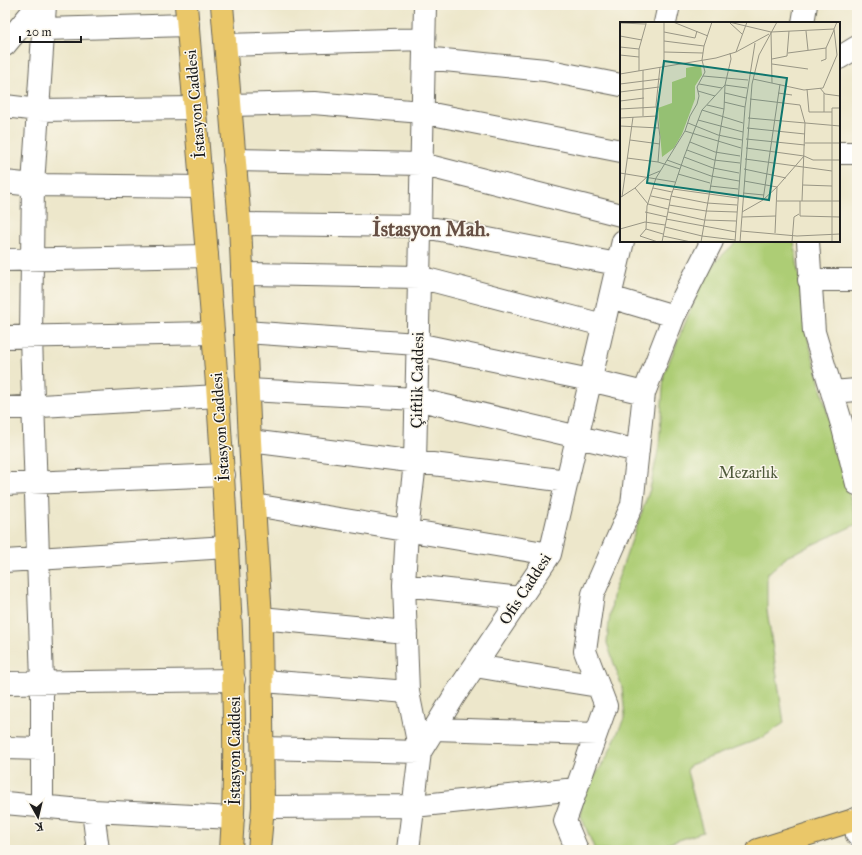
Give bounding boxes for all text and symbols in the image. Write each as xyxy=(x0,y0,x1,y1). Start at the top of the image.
scale bar xyxy=(20,18,81,44)
inset map xyxy=(620,22,840,242)
text: 20 m xyxy=(26,25,52,39)
street label: İstasyon Caddesi xyxy=(180,48,209,159)
district label: İstasyon Mah. xyxy=(372,215,490,242)
street label: Çiftlik Caddesi xyxy=(407,331,427,428)
street label: İstasyon Caddesi xyxy=(206,371,233,482)
park label: Mezarlık xyxy=(718,463,778,482)
street label: Ofis Caddesi xyxy=(495,549,555,628)
street label: İstasyon Caddesi xyxy=(224,696,244,806)
north arrow xyxy=(18,797,58,837)
text: K xyxy=(33,819,44,834)

